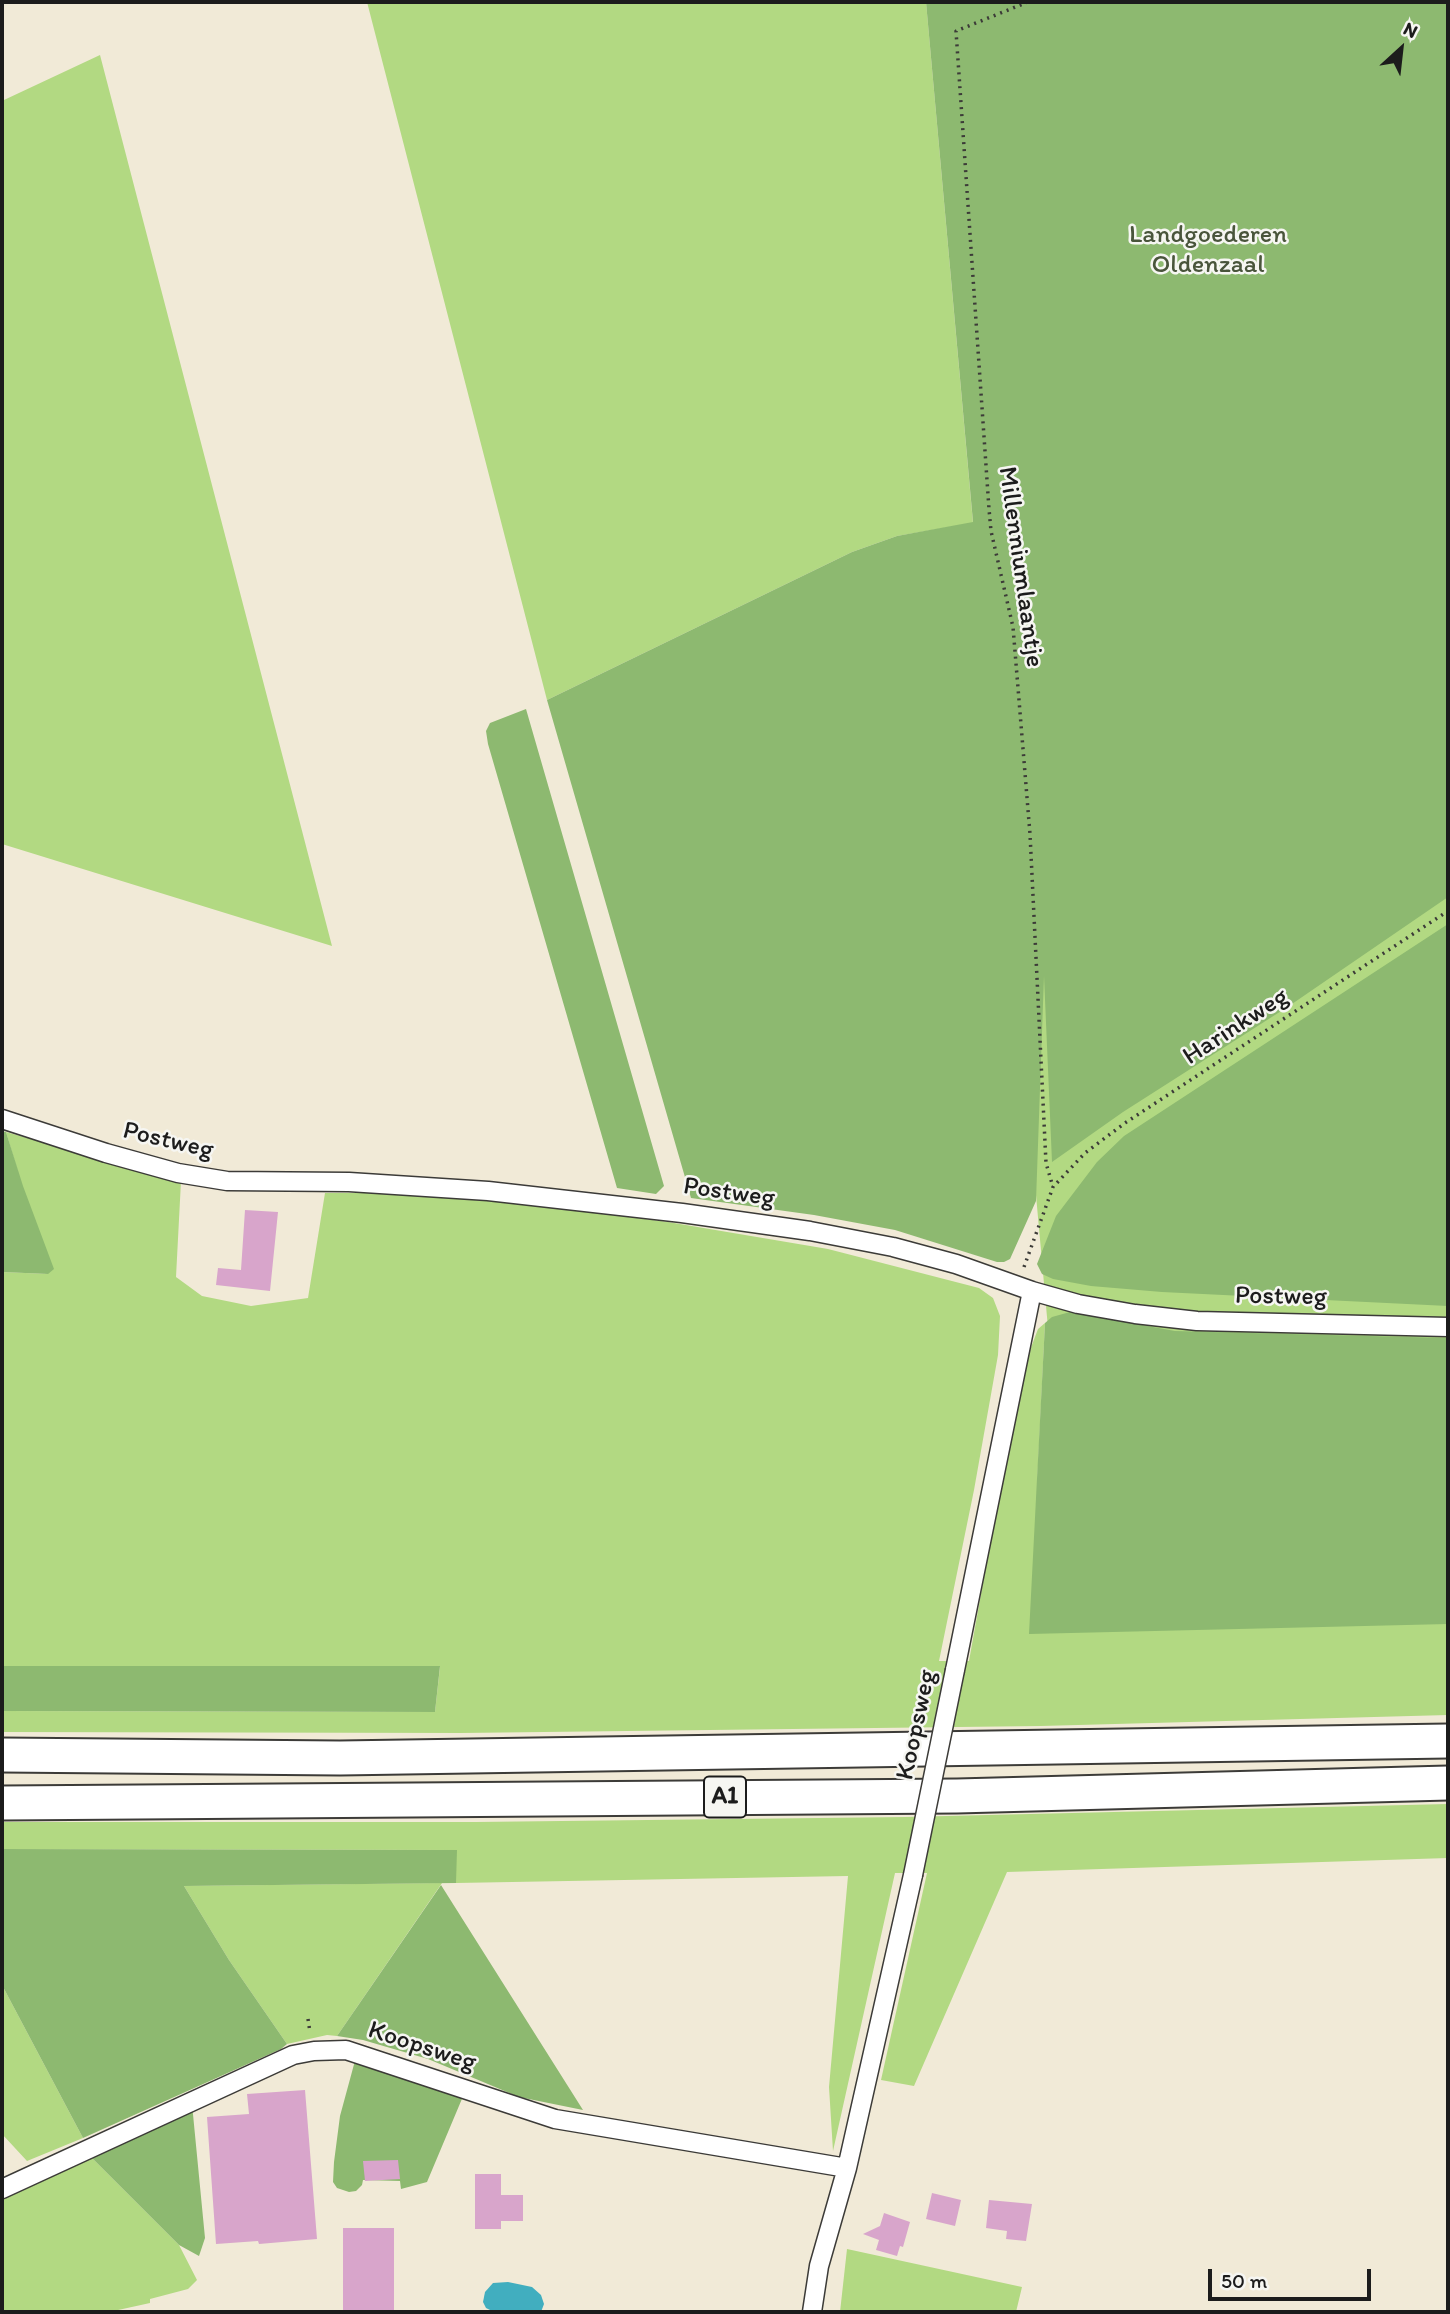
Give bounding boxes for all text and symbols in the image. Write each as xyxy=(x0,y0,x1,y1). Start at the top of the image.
north arrow xyxy=(1366,14,1436,84)
text: N xyxy=(1400,17,1422,43)
park label: Landgoederen Oldenzaal xyxy=(1129,219,1287,280)
street label: Millenniumlaantje xyxy=(990,465,1050,669)
street label: Harinkweg xyxy=(1177,981,1295,1073)
street label: Postweg xyxy=(120,1115,216,1167)
street label: Postweg xyxy=(681,1171,777,1215)
street label: Postweg xyxy=(1235,1281,1327,1313)
street label: Koopsweg xyxy=(890,1667,944,1783)
road number: A1 xyxy=(704,1777,746,1818)
street label: Koopsweg xyxy=(364,2015,480,2079)
scale bar xyxy=(1212,2254,1375,2298)
text: 50 m xyxy=(1221,2268,1267,2293)

